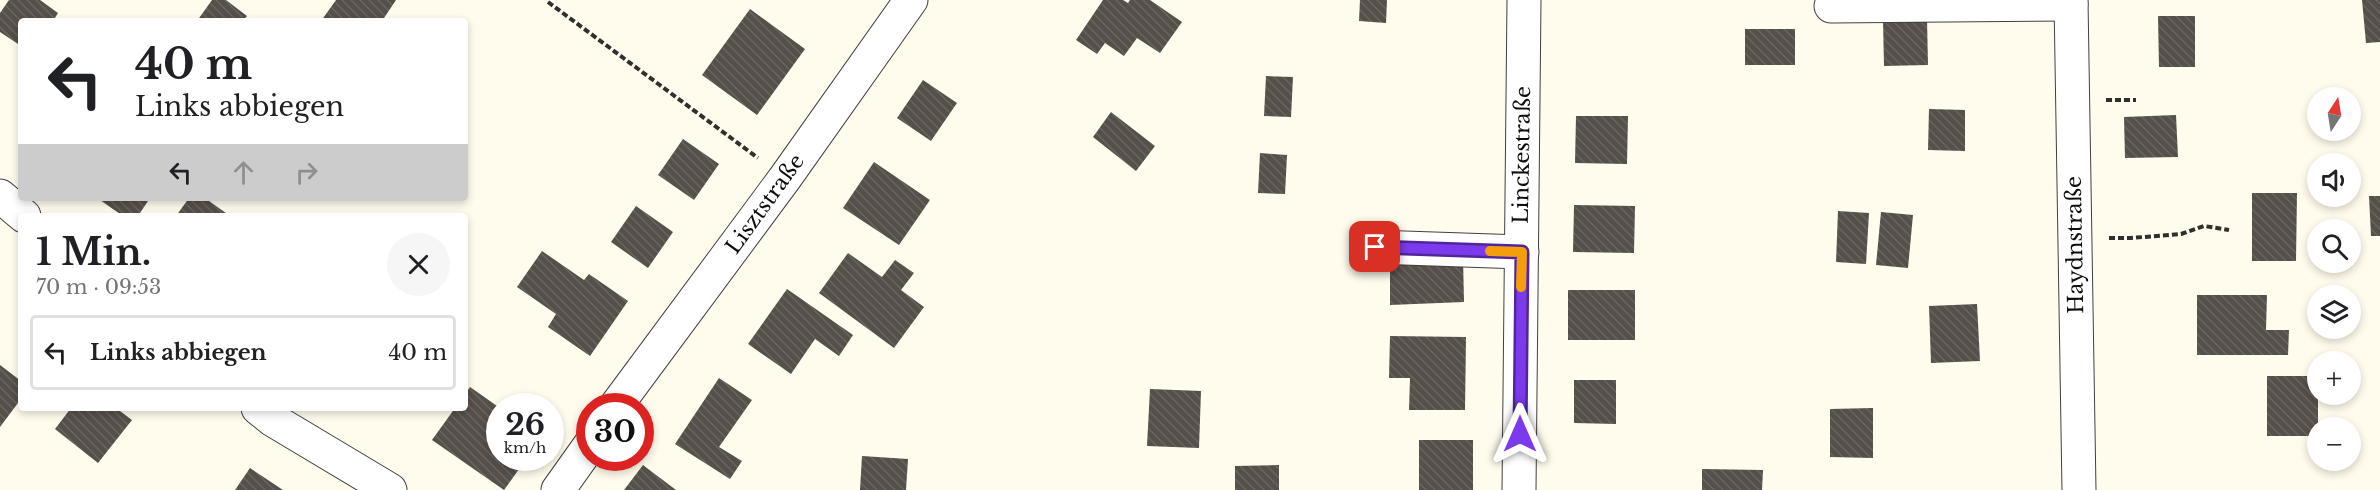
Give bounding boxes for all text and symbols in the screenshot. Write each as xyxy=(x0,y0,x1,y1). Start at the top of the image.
text: 40 m xyxy=(135,38,252,90)
icon: left xyxy=(36,42,114,120)
street label: Linckestraße xyxy=(1508,86,1536,224)
north arrow xyxy=(2307,87,2361,141)
map controls xyxy=(2307,87,2361,471)
text: Links abbiegen xyxy=(135,90,344,123)
street label: Lisztstraße xyxy=(720,149,810,259)
button: sound xyxy=(2307,153,2361,207)
icon: left xyxy=(164,156,197,189)
icon: ahead xyxy=(227,156,260,189)
icon: right xyxy=(290,156,323,189)
street label: Haydnstraße xyxy=(2061,176,2089,314)
button: search xyxy=(2307,219,2361,273)
pin xyxy=(1349,221,1400,272)
text: 1 Min. xyxy=(36,230,151,275)
icon: arrive xyxy=(1358,230,1391,263)
button: close xyxy=(387,233,450,296)
text: 70 m · 09:53 xyxy=(36,275,161,299)
button: layers xyxy=(2307,285,2361,339)
icon: left xyxy=(39,336,72,369)
text: Links abbiegen xyxy=(90,339,267,366)
text: 40 m xyxy=(389,339,447,366)
button: + xyxy=(2307,351,2361,405)
speed limit sign: 30 xyxy=(576,393,654,471)
position arrow xyxy=(1488,402,1552,466)
text: 26 xyxy=(505,406,545,443)
button: − xyxy=(2307,417,2361,471)
text: km/h xyxy=(504,438,546,457)

